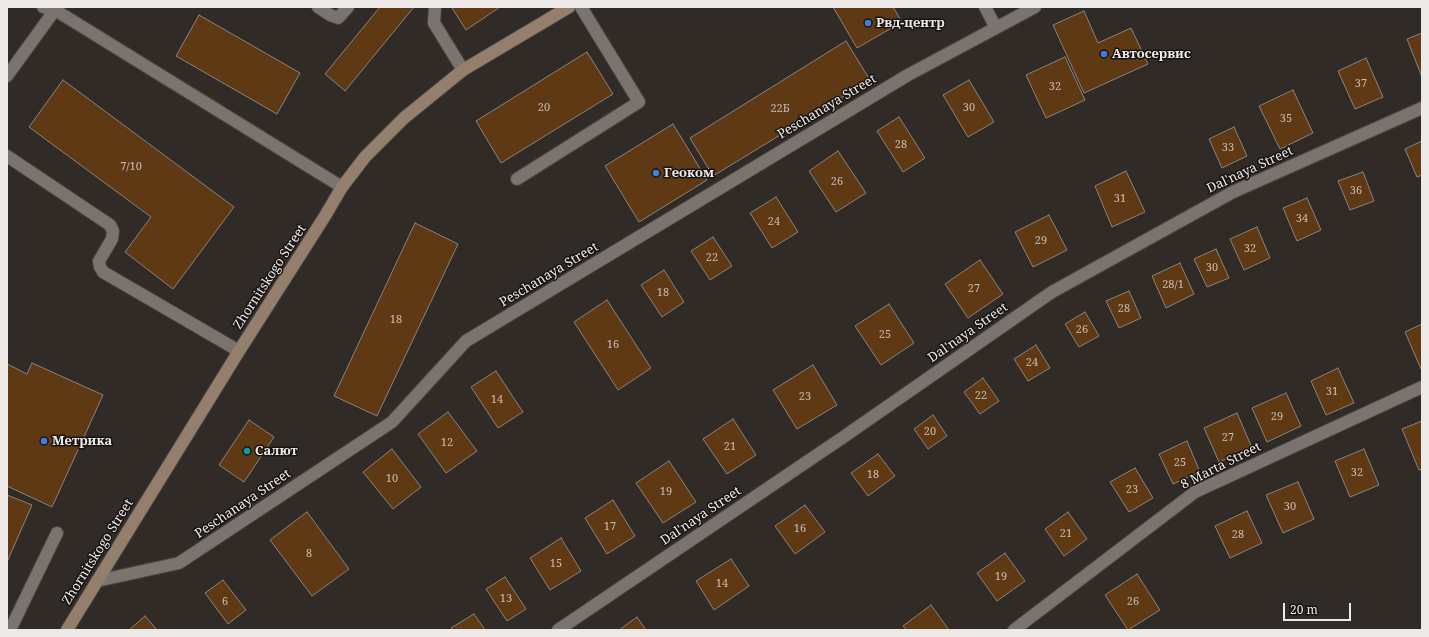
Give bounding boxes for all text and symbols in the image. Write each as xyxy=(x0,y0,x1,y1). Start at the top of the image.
place label: Рвд-центр xyxy=(876,15,945,31)
marker: Рвд-центр xyxy=(863,18,873,28)
place label: Автосервис xyxy=(1112,46,1191,62)
marker: Автосервис xyxy=(1099,49,1109,59)
street label: Peschanaya Street xyxy=(775,71,879,143)
house number: 37 xyxy=(1355,77,1367,91)
house number: 32 xyxy=(1049,80,1061,94)
house number: 20 xyxy=(538,101,550,115)
house number: 30 xyxy=(963,101,975,115)
house number: 22Б xyxy=(770,102,790,116)
house number: 35 xyxy=(1280,112,1292,126)
house number: 28 xyxy=(895,138,907,152)
house number: 33 xyxy=(1222,141,1234,155)
street label: Dal'naya Street xyxy=(1204,143,1296,197)
house number: 7/10 xyxy=(120,160,142,174)
place label: Геоком xyxy=(664,165,714,181)
marker: Геоком xyxy=(651,168,661,178)
house number: 26 xyxy=(831,175,843,189)
house number: 36 xyxy=(1350,184,1362,198)
house number: 31 xyxy=(1114,192,1126,206)
house number: 34 xyxy=(1296,212,1308,226)
house number: 24 xyxy=(768,215,780,229)
street label: Zhornitskogo Street xyxy=(230,222,310,332)
house number: 29 xyxy=(1035,234,1047,248)
street label: Peschanaya Street xyxy=(497,239,601,311)
house number: 32 xyxy=(1244,242,1256,256)
house number: 22 xyxy=(706,251,718,265)
house number: 30 xyxy=(1206,261,1218,275)
house number: 28/1 xyxy=(1162,278,1184,292)
house number: 27 xyxy=(968,282,980,296)
house number: 18 xyxy=(657,286,669,300)
street label: Dal'naya Street xyxy=(925,300,1011,366)
house number: 28 xyxy=(1118,302,1130,316)
house number: 18 xyxy=(390,313,402,327)
house number: 26 xyxy=(1076,323,1088,337)
house number: 25 xyxy=(879,328,891,342)
house number: 16 xyxy=(607,338,619,352)
house number: 24 xyxy=(1026,356,1038,370)
house number: 31 xyxy=(1326,385,1338,399)
house number: 22 xyxy=(975,389,987,403)
house number: 23 xyxy=(799,390,811,404)
house number: 14 xyxy=(491,393,503,407)
house number: 29 xyxy=(1271,410,1283,424)
house number: 20 xyxy=(924,425,936,439)
house number: 27 xyxy=(1222,431,1234,445)
place label: Метрика xyxy=(52,433,112,449)
marker: Метрика xyxy=(39,436,49,446)
house number: 12 xyxy=(441,436,453,450)
street label: 8 Marta Street xyxy=(1178,439,1264,493)
house number: 21 xyxy=(724,440,736,454)
place label: Салют xyxy=(255,443,298,459)
marker: Салют xyxy=(242,446,252,456)
house number: 25 xyxy=(1174,456,1186,470)
street label: Peschanaya Street xyxy=(192,466,294,542)
house number: 32 xyxy=(1351,466,1363,480)
house number: 18 xyxy=(867,468,879,482)
house number: 10 xyxy=(386,472,398,486)
street label: Dal'naya Street xyxy=(658,483,744,549)
house number: 23 xyxy=(1126,483,1138,497)
house number: 19 xyxy=(660,485,672,499)
street label: Zhornitskogo Street xyxy=(59,496,137,608)
house number: 30 xyxy=(1284,500,1296,514)
house number: 17 xyxy=(604,520,616,534)
house number: 16 xyxy=(794,522,806,536)
house number: 21 xyxy=(1060,527,1072,541)
house number: 28 xyxy=(1232,528,1244,542)
house number: 8 xyxy=(306,547,312,561)
house number: 15 xyxy=(550,557,562,571)
house number: 19 xyxy=(995,570,1007,584)
house number: 14 xyxy=(716,577,728,591)
house number: 13 xyxy=(500,592,512,606)
house number: 6 xyxy=(222,595,228,609)
house number: 26 xyxy=(1127,595,1139,609)
scale bar xyxy=(1285,595,1353,621)
text: 20 m xyxy=(1290,601,1318,618)

